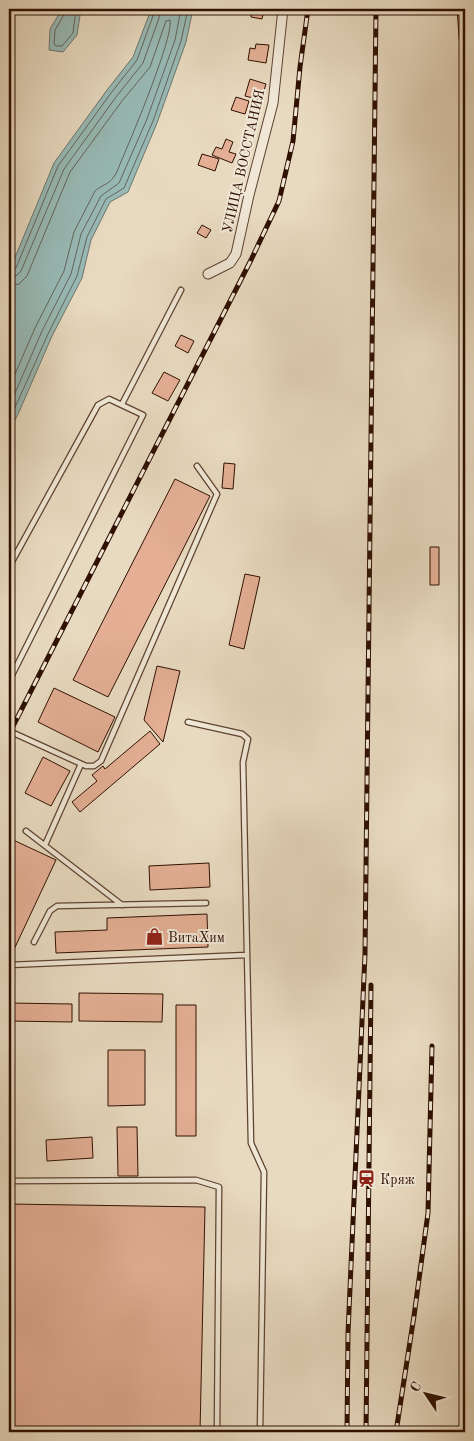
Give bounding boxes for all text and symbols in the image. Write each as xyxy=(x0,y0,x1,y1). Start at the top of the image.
street label: УЛИЦА ВОССТАНИЯ xyxy=(221,88,267,234)
shop icon: ВитаХим xyxy=(144,927,164,947)
place label: ВитаХим xyxy=(168,931,225,945)
station icon: Кряж xyxy=(356,1169,376,1189)
place label: Кряж xyxy=(380,1173,415,1187)
north arrow xyxy=(402,1368,452,1418)
text: С xyxy=(408,1379,425,1395)

